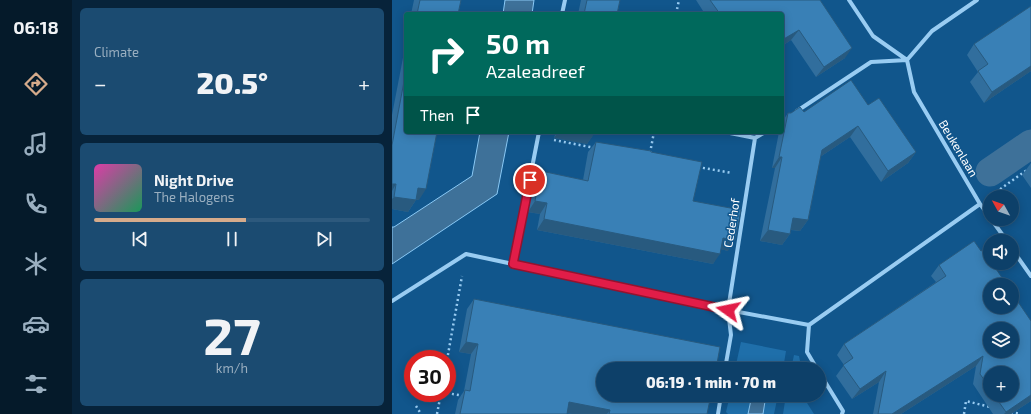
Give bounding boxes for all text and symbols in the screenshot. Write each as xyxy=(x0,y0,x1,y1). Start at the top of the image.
text: 06:18 xyxy=(13,16,59,38)
text: 50 m xyxy=(486,26,550,60)
icon: right xyxy=(420,28,472,80)
text: Climate xyxy=(94,44,139,60)
text: Azaleadreef xyxy=(486,60,585,82)
text: 20.5° xyxy=(197,64,268,100)
icon: directions xyxy=(22,70,50,98)
text: − xyxy=(94,70,107,96)
text: + xyxy=(358,70,370,96)
icon: arrive xyxy=(462,104,484,126)
text: Then xyxy=(420,106,454,124)
street label: Beukenlaan xyxy=(937,117,981,179)
icon: music xyxy=(22,130,50,158)
pin xyxy=(513,163,547,197)
icon: arrive xyxy=(519,169,541,191)
text: Night Drive xyxy=(154,171,234,189)
text: The Halogens xyxy=(154,189,234,205)
icon: phone xyxy=(22,190,50,218)
north arrow xyxy=(983,190,1019,226)
map controls xyxy=(983,190,1019,402)
street label: Cederhof xyxy=(720,197,742,249)
icon: previous xyxy=(129,228,151,250)
icon: pause xyxy=(221,228,243,250)
icon: next xyxy=(313,228,335,250)
button: sound xyxy=(983,234,1019,270)
icon: climate xyxy=(22,250,50,278)
button: search xyxy=(983,278,1019,314)
position arrow xyxy=(707,289,749,331)
text: 27 xyxy=(203,303,261,365)
icon: car xyxy=(22,310,50,338)
button: layers xyxy=(983,322,1019,358)
speed limit sign: 30 xyxy=(404,350,456,402)
text: km/h xyxy=(216,360,248,376)
button: + xyxy=(983,366,1019,402)
icon: filters xyxy=(22,370,50,398)
text: 06:19 · 1 min · 70 m xyxy=(646,373,776,391)

